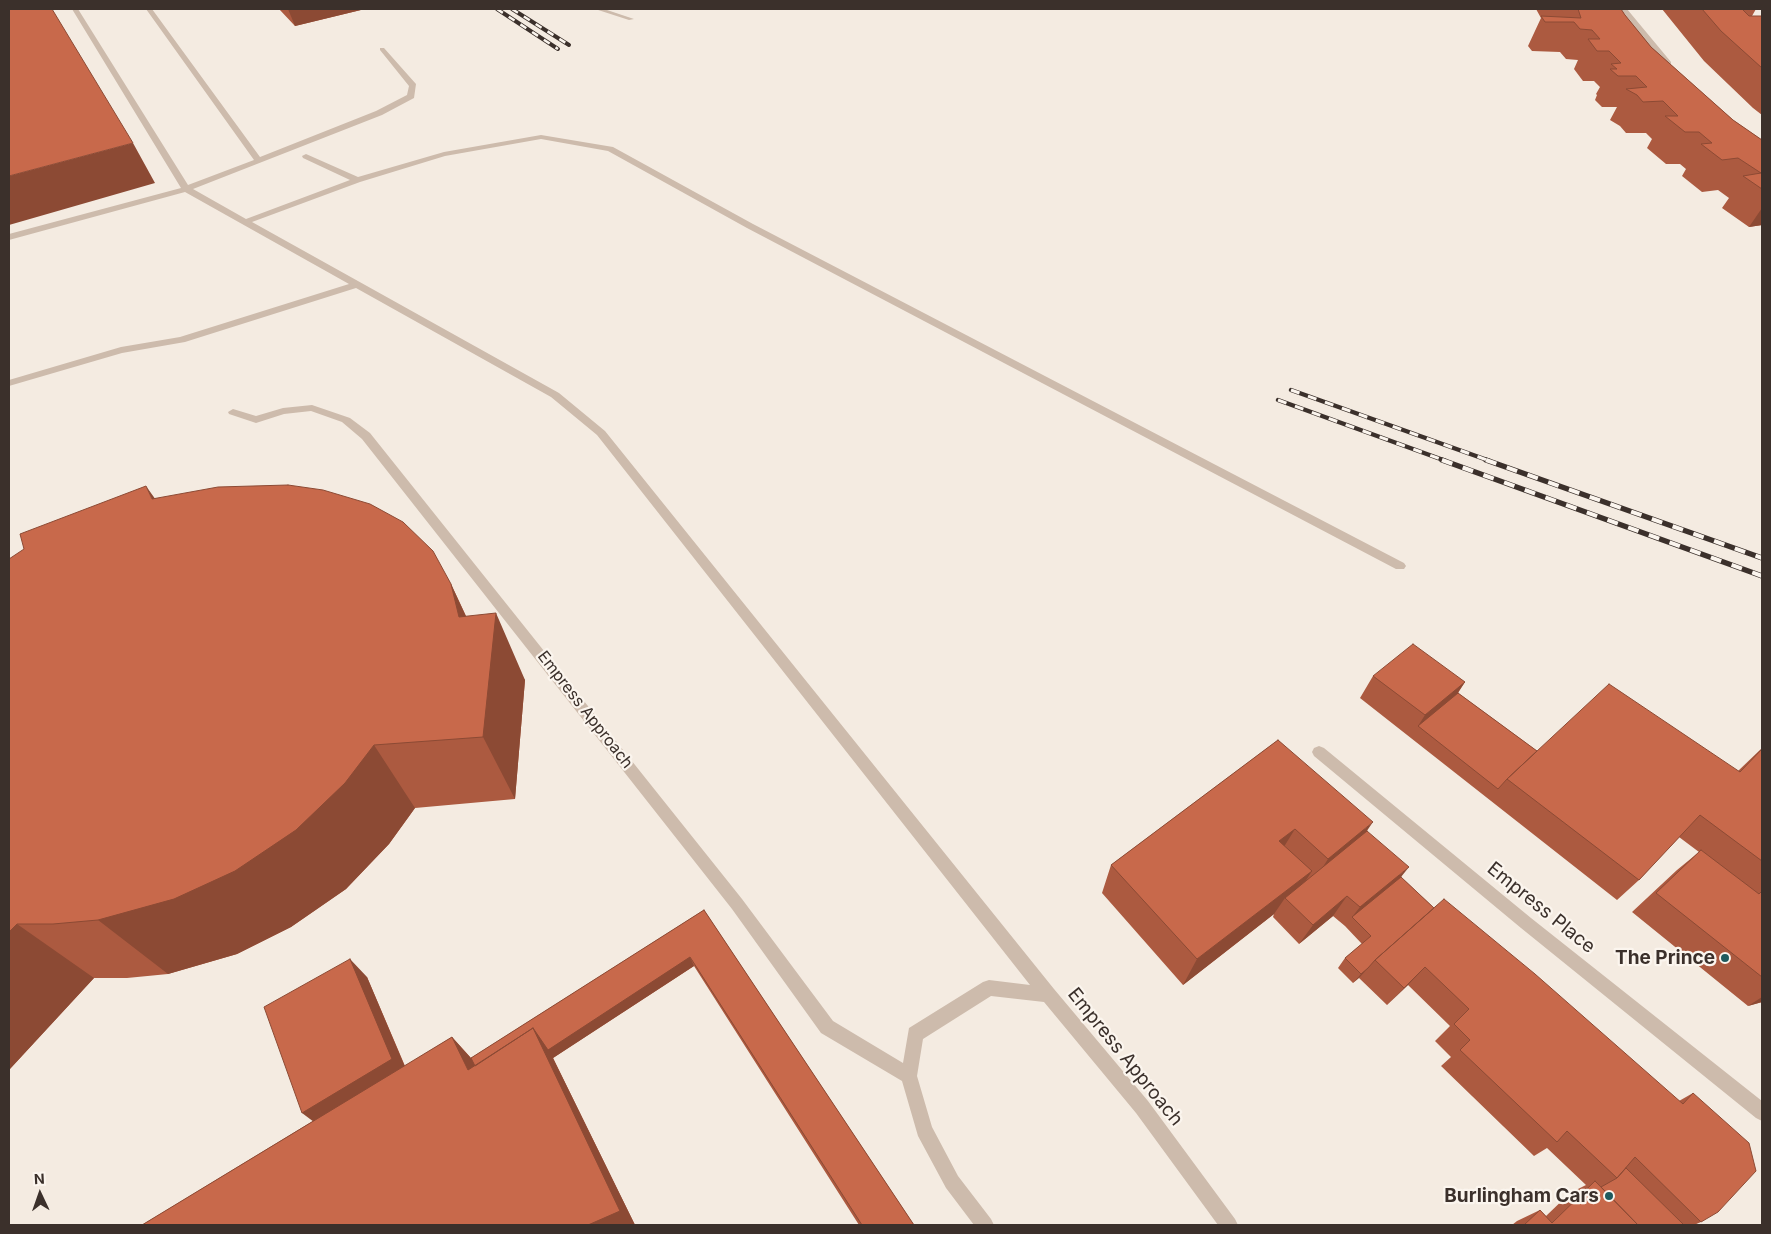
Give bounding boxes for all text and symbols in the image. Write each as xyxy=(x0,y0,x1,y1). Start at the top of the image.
street label: Empress Approach xyxy=(533,647,637,773)
street label: Empress Place xyxy=(1482,857,1600,959)
place label: The Prince xyxy=(1615,947,1715,969)
marker: The Prince xyxy=(1719,952,1731,964)
street label: Empress Approach xyxy=(1062,984,1188,1130)
north arrow xyxy=(15,1169,65,1219)
text: N xyxy=(33,1170,45,1187)
place label: Burlingham Cars xyxy=(1444,1185,1599,1207)
marker: Burlingham Cars xyxy=(1603,1190,1615,1202)

